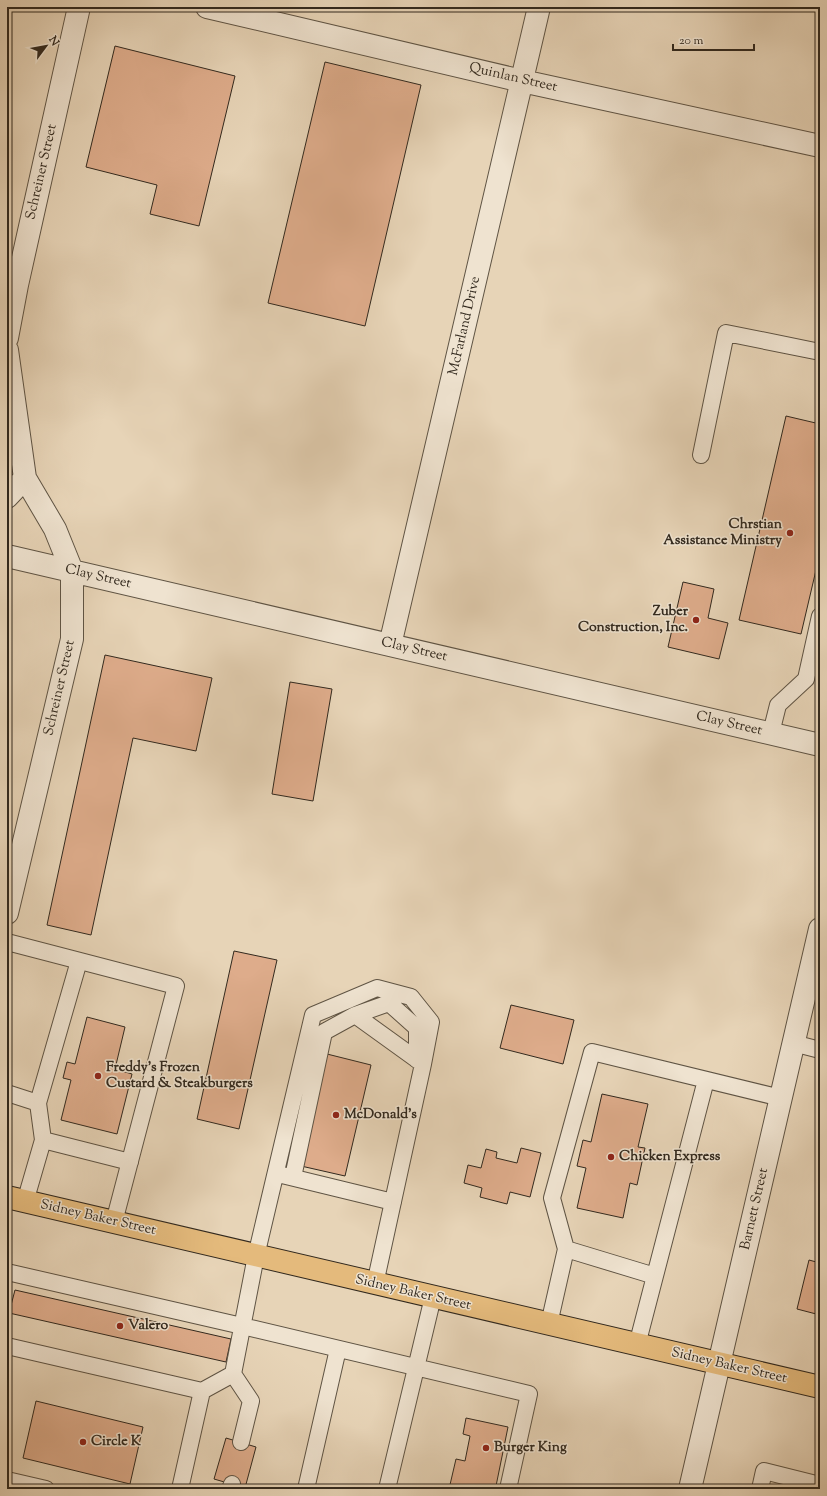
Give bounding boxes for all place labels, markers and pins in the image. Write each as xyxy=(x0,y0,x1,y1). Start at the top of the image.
place label: Chrstian Assistance Ministry xyxy=(663,515,783,551)
marker: Chrstian Assistance Ministry xyxy=(785,528,795,538)
place label: Zuber Construction, Inc. xyxy=(578,602,689,638)
marker: Zuber Construction, Inc. xyxy=(691,615,701,625)
place label: Freddy's Frozen Custard & Steakburgers xyxy=(106,1058,253,1094)
marker: Freddy's Frozen Custard & Steakburgers xyxy=(93,1071,103,1081)
place label: McDonald's xyxy=(344,1105,417,1125)
marker: McDonald's xyxy=(331,1110,341,1120)
place label: Chicken Express xyxy=(619,1147,721,1167)
marker: Chicken Express xyxy=(606,1152,616,1162)
place label: Valero xyxy=(128,1316,168,1336)
marker: Valero xyxy=(115,1321,125,1331)
place label: Circle K xyxy=(91,1432,142,1452)
marker: Circle K xyxy=(78,1437,88,1447)
place label: Burger King xyxy=(494,1438,567,1458)
marker: Burger King xyxy=(481,1443,491,1453)

